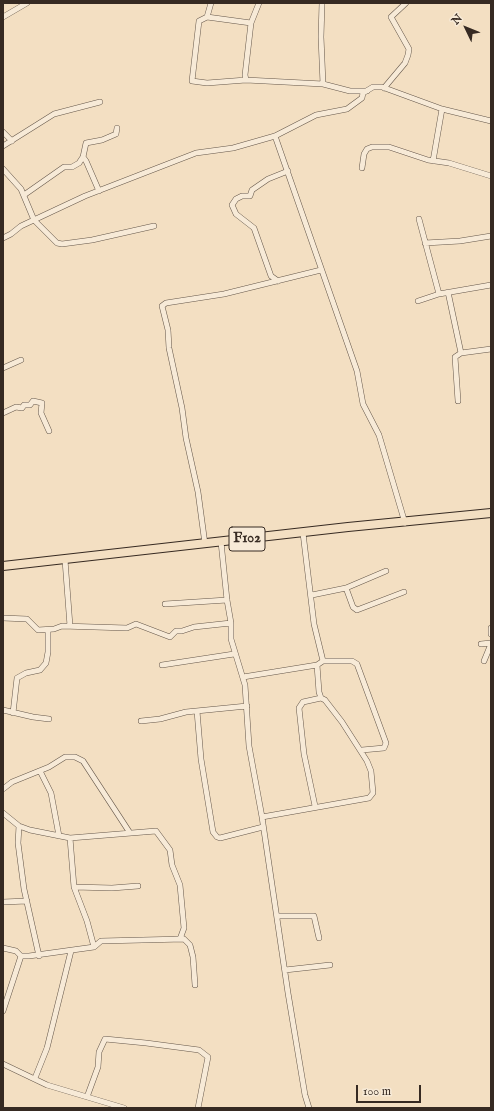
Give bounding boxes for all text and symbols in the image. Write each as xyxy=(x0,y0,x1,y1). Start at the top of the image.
north arrow xyxy=(446,8,486,48)
text: N xyxy=(449,12,466,28)
road number: F102 xyxy=(229,527,265,551)
scale bar xyxy=(358,1077,423,1103)
text: 100 m xyxy=(363,1084,391,1099)

